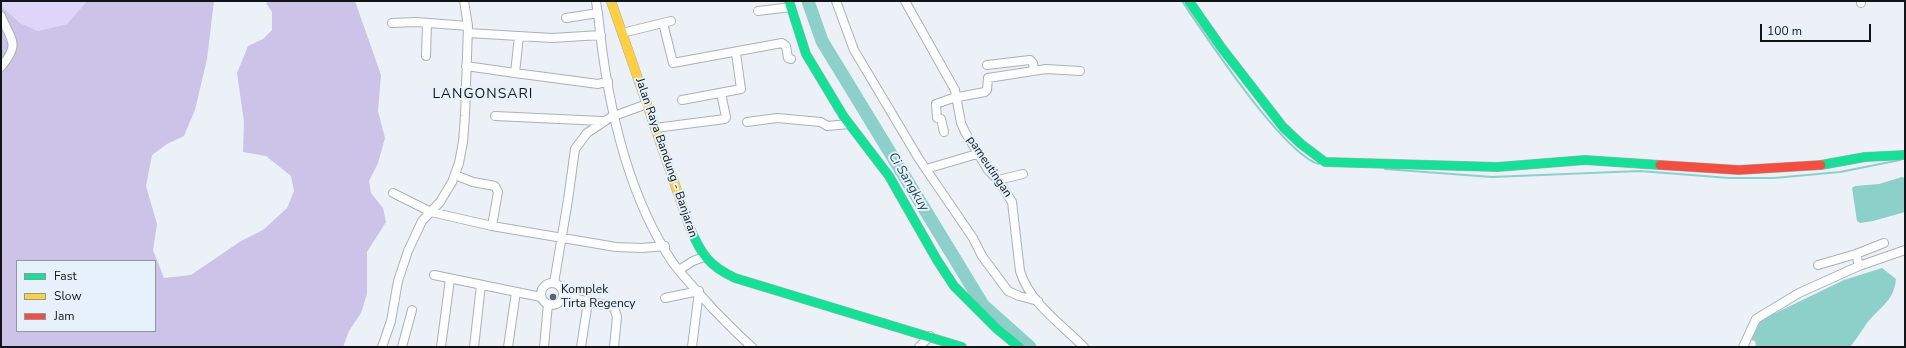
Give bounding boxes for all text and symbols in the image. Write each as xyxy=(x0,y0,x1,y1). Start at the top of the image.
scale bar xyxy=(1762,16,1873,42)
text: 100 m xyxy=(1767,23,1802,39)
street label: Jalan Raya Bandung - Banjaran xyxy=(632,76,700,240)
district label: LANGONSARI xyxy=(433,87,533,103)
street label: pameutingan xyxy=(963,134,1015,200)
water label: Ci Sangkuy xyxy=(884,150,932,214)
legend xyxy=(16,260,156,332)
text: Fast xyxy=(54,268,77,284)
place label: Komplek Tirta Regency xyxy=(561,283,636,311)
text: Slow xyxy=(54,288,82,304)
marker: Komplek Tirta Regency xyxy=(548,292,558,302)
text: Jam xyxy=(54,308,75,324)

